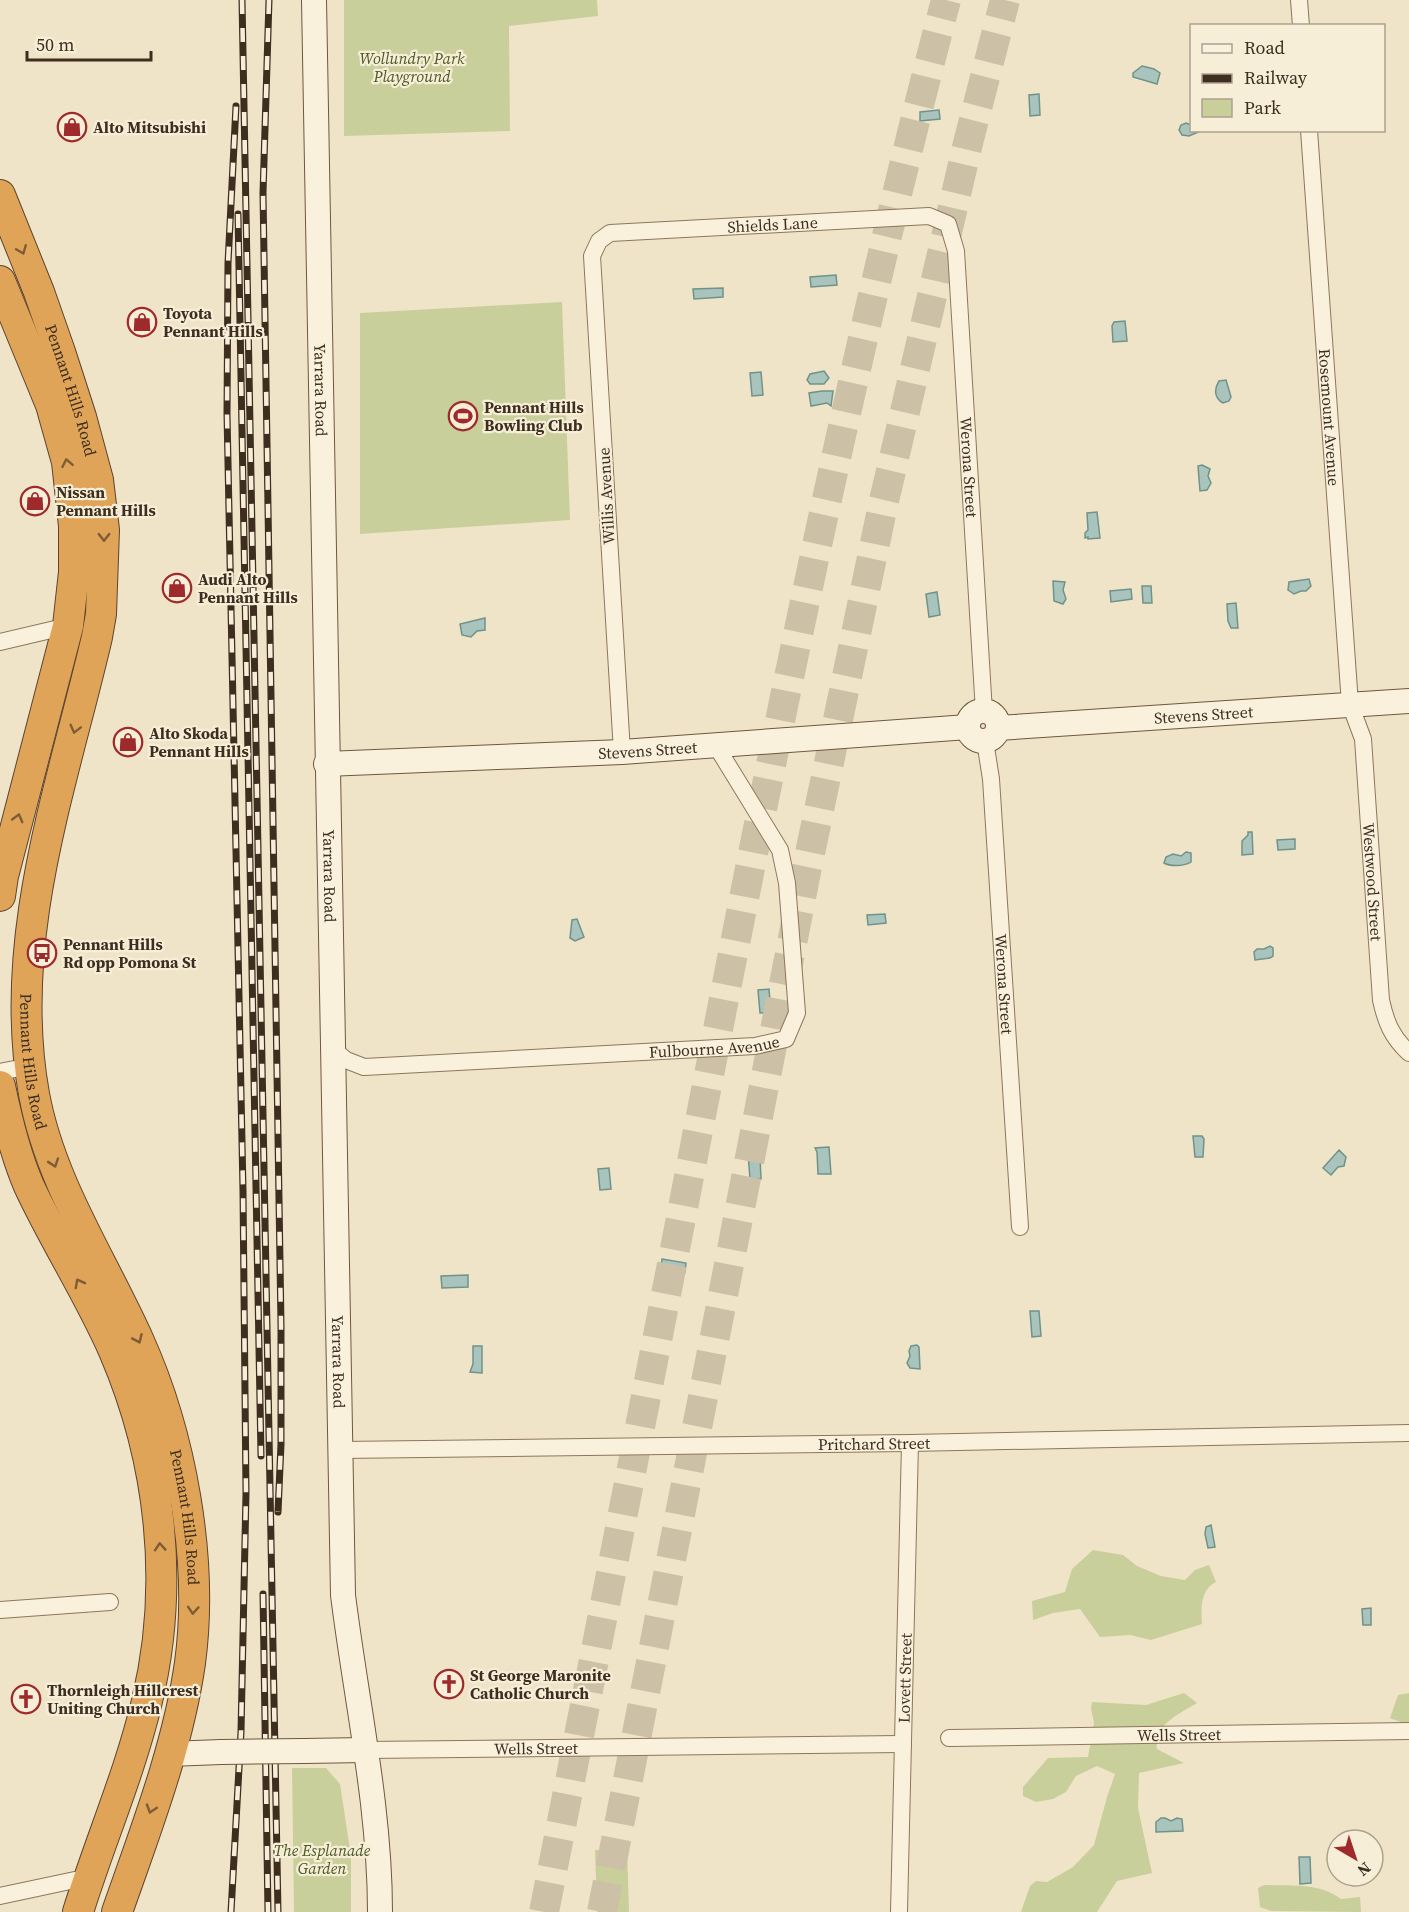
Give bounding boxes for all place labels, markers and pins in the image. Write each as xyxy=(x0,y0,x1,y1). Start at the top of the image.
shop icon: Alto Mitsubishi xyxy=(56,111,88,143)
place label: Alto Mitsubishi xyxy=(93,116,206,138)
place label: Toyota Pennant Hills xyxy=(163,302,263,342)
shop icon: Toyota Pennant Hills xyxy=(126,306,158,338)
place label: Pennant Hills Bowling Club xyxy=(484,396,584,436)
sports icon: Pennant Hills Bowling Club xyxy=(447,400,479,432)
place label: Nissan Pennant Hills xyxy=(56,481,156,521)
shop icon: Nissan Pennant Hills xyxy=(19,485,51,517)
place label: Audi Alto Pennant Hills xyxy=(198,568,298,608)
shop icon: Audi Alto Pennant Hills xyxy=(161,572,193,604)
place label: Alto Skoda Pennant Hills xyxy=(149,722,249,762)
shop icon: Alto Skoda Pennant Hills xyxy=(112,726,144,758)
place label: Pennant Hills Rd opp Pomona St xyxy=(63,933,197,973)
bus stop icon: Pennant Hills Rd opp Pomona St xyxy=(26,937,58,969)
place label: St George Maronite Catholic Church xyxy=(470,1664,611,1704)
church icon: St George Maronite Catholic Church xyxy=(433,1668,465,1700)
place label: Thornleigh Hillcrest Uniting Church xyxy=(47,1679,198,1719)
church icon: Thornleigh Hillcrest Uniting Church xyxy=(10,1683,42,1715)

